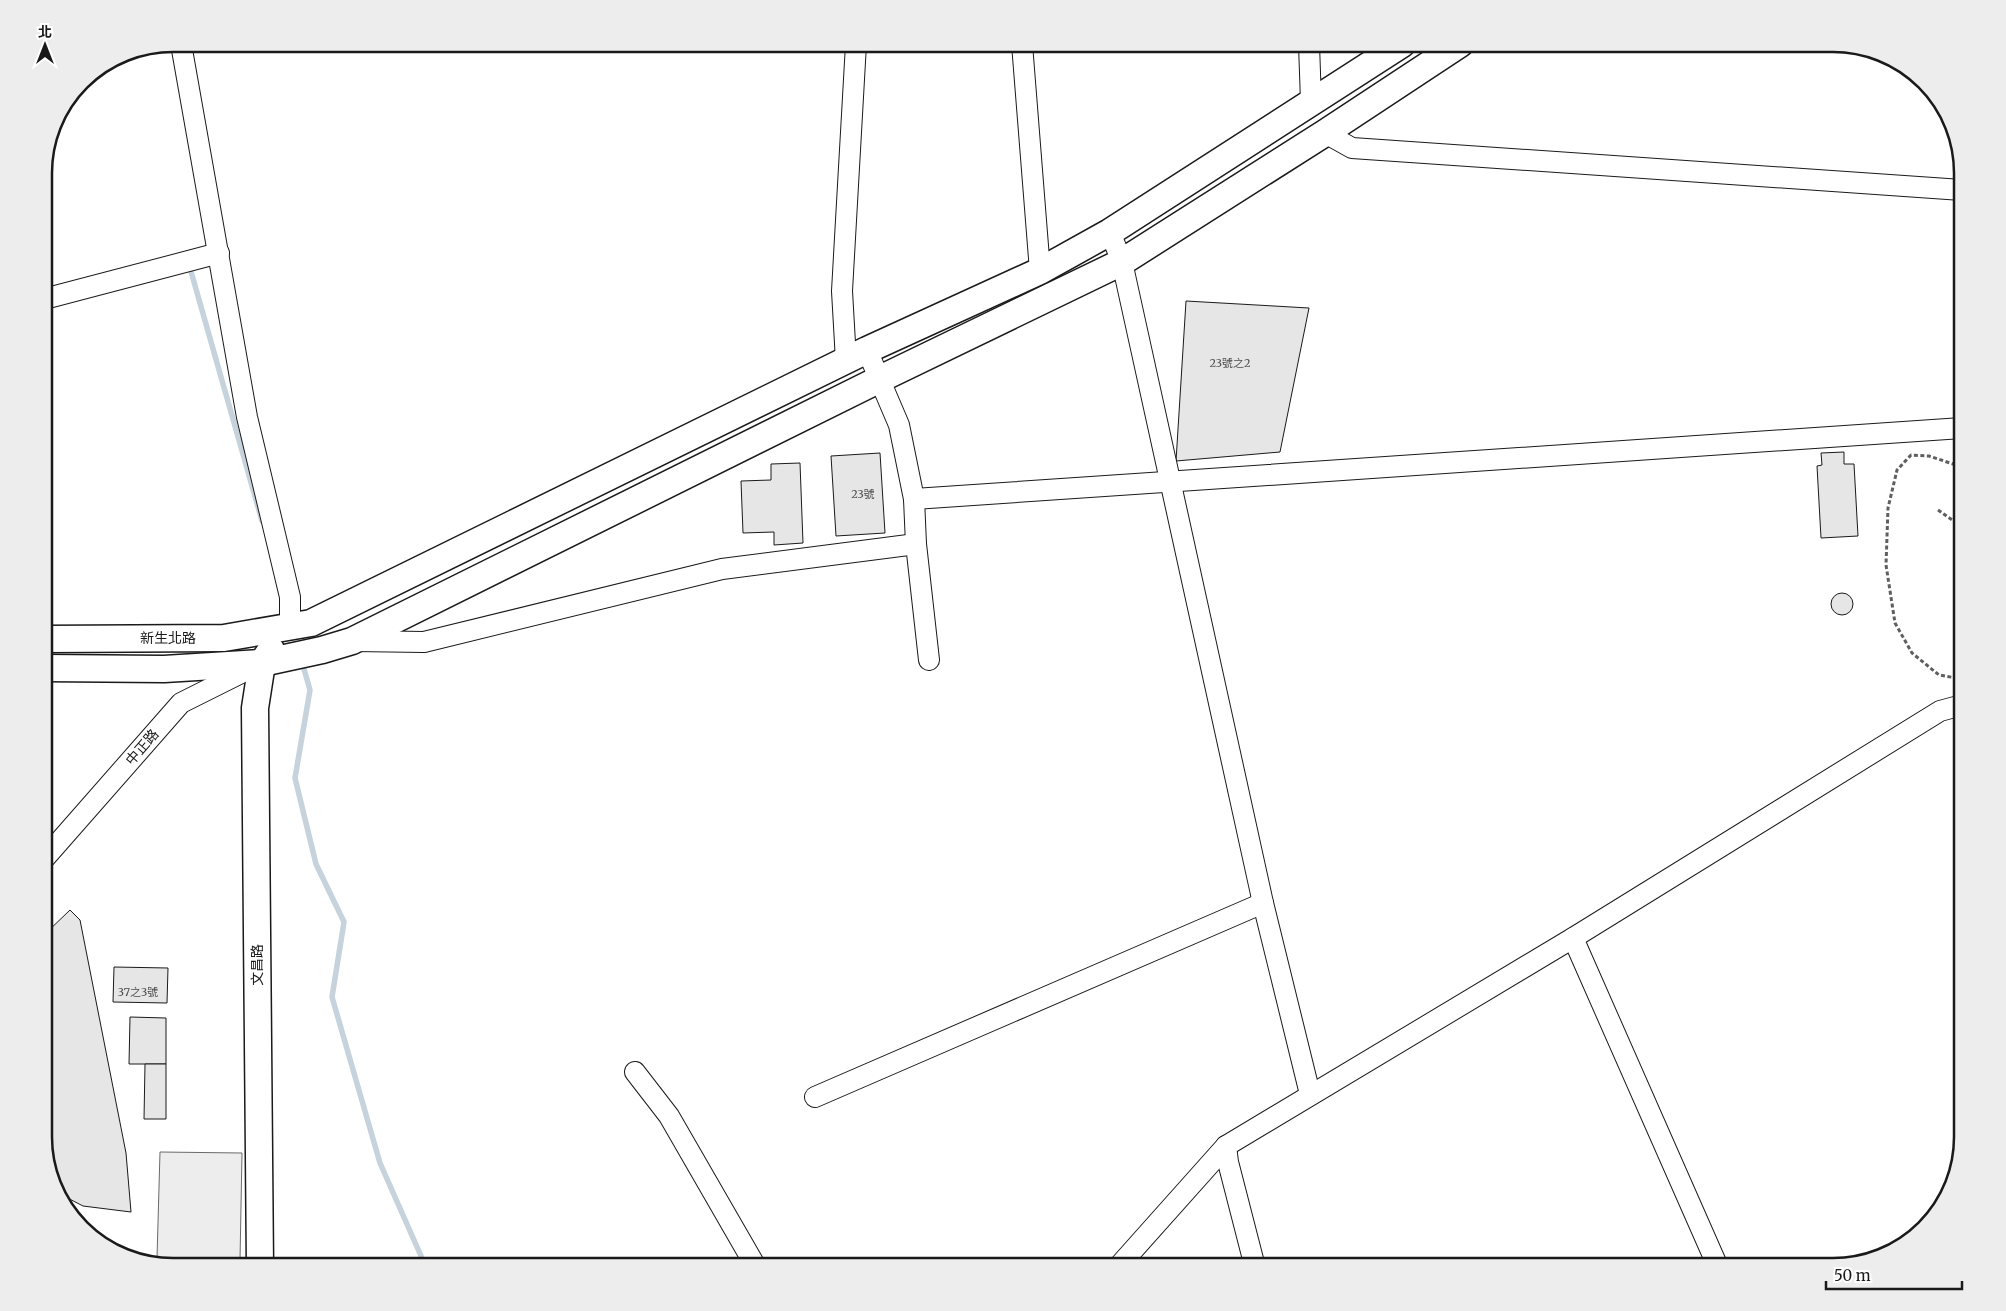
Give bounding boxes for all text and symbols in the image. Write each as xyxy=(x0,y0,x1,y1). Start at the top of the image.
north arrow xyxy=(20,20,70,70)
text: 北 xyxy=(38,23,52,41)
house number: 23號之2 xyxy=(1210,356,1250,370)
house number: 23號 xyxy=(851,487,875,501)
street label: 新生北路 xyxy=(140,629,196,647)
street label: 中正路 xyxy=(121,725,163,769)
street label: 文昌路 xyxy=(248,944,266,986)
house number: 37之3號 xyxy=(118,985,158,999)
scale bar xyxy=(1826,1258,1962,1290)
text: 50 m xyxy=(1834,1266,1871,1285)

